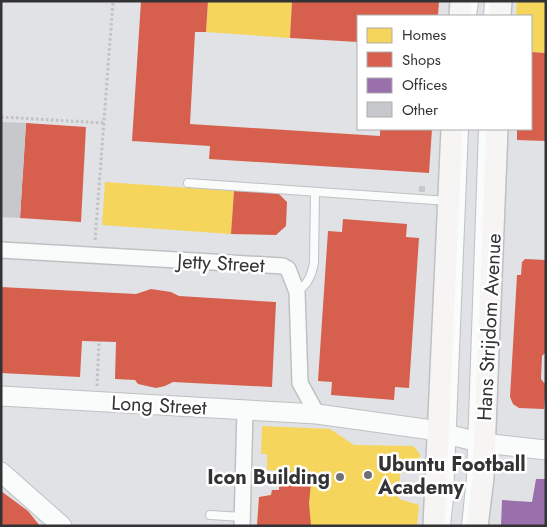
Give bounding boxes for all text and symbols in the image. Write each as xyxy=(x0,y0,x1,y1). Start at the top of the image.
legend xyxy=(357,15,532,130)
text: Homes xyxy=(402,24,446,46)
text: Shops xyxy=(402,49,441,71)
text: Offices xyxy=(402,74,447,96)
text: Other xyxy=(402,99,439,121)
street label: Hans Strijdom Avenue xyxy=(470,233,509,421)
street label: Jetty Street xyxy=(174,247,265,280)
street label: Long Street xyxy=(111,389,208,422)
place label: Ubuntu Football Academy xyxy=(377,450,526,502)
place label: Icon Building xyxy=(207,463,330,492)
marker: Ubuntu Football Academy xyxy=(362,469,374,481)
marker: Icon Building xyxy=(334,471,346,483)

